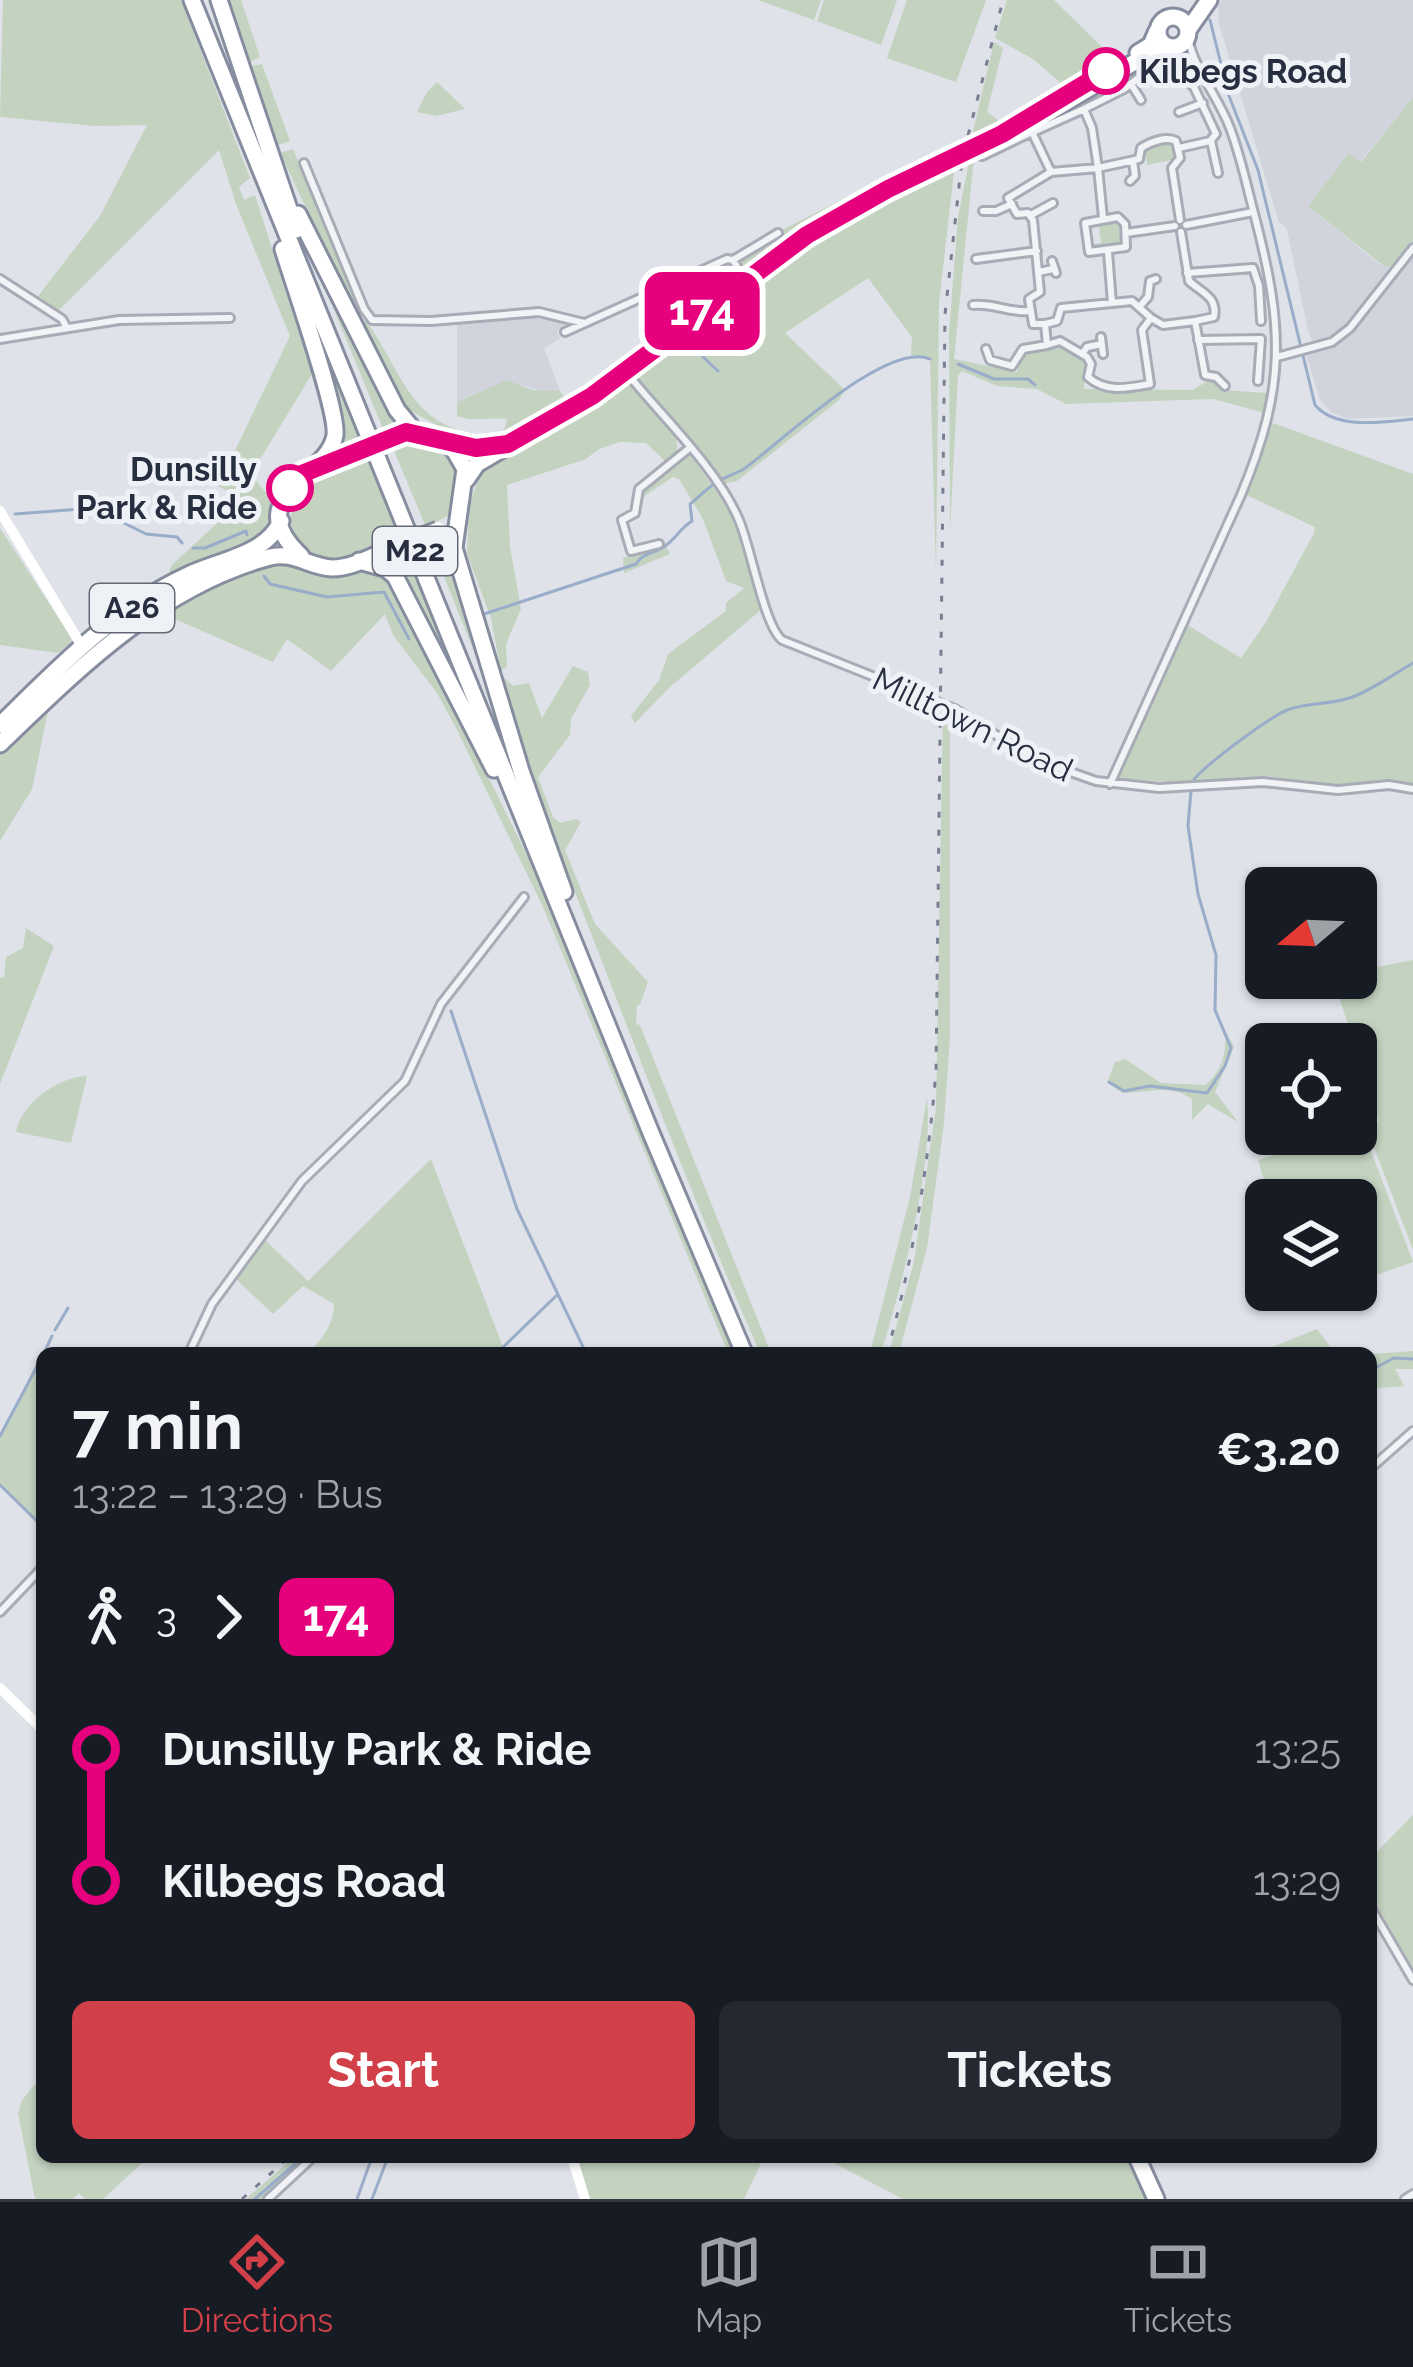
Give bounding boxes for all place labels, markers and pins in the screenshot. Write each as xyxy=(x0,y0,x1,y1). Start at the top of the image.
marker: Kilbegs Road xyxy=(1084,49,1128,93)
place label: Kilbegs Road xyxy=(1139,52,1347,91)
place label: Dunsilly Park & Ride xyxy=(76,450,257,527)
marker: Dunsilly Park & Ride xyxy=(268,466,312,510)

